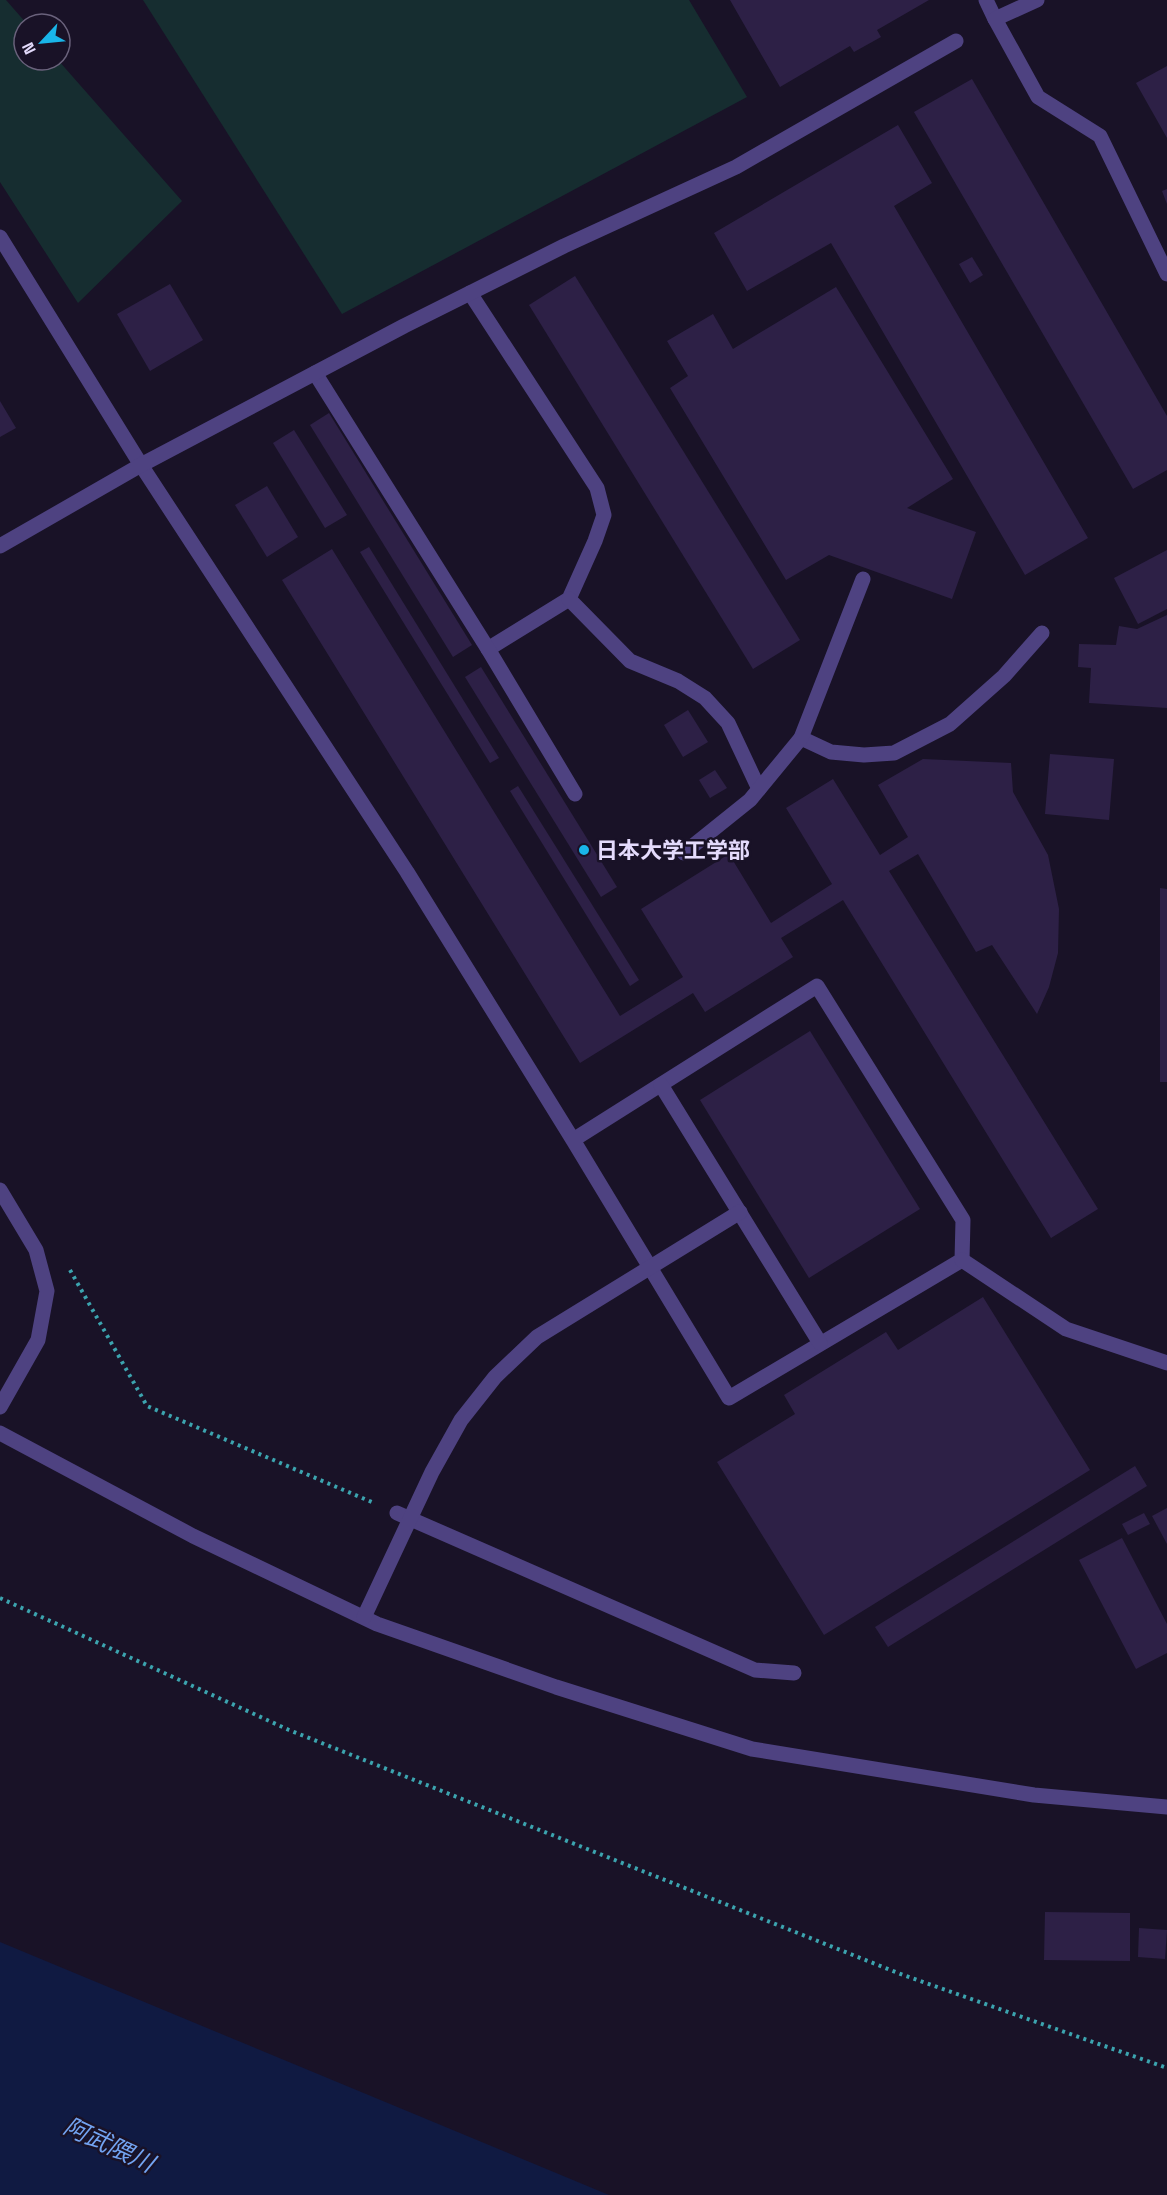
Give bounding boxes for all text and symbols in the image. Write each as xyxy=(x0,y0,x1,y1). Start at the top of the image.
north arrow xyxy=(12,12,72,72)
text: N xyxy=(17,39,41,58)
place label: 日本大学工学部 xyxy=(596,836,750,864)
marker: 日本大学工学部 xyxy=(577,843,591,857)
water label: 阿武隈川 xyxy=(59,2110,162,2180)

